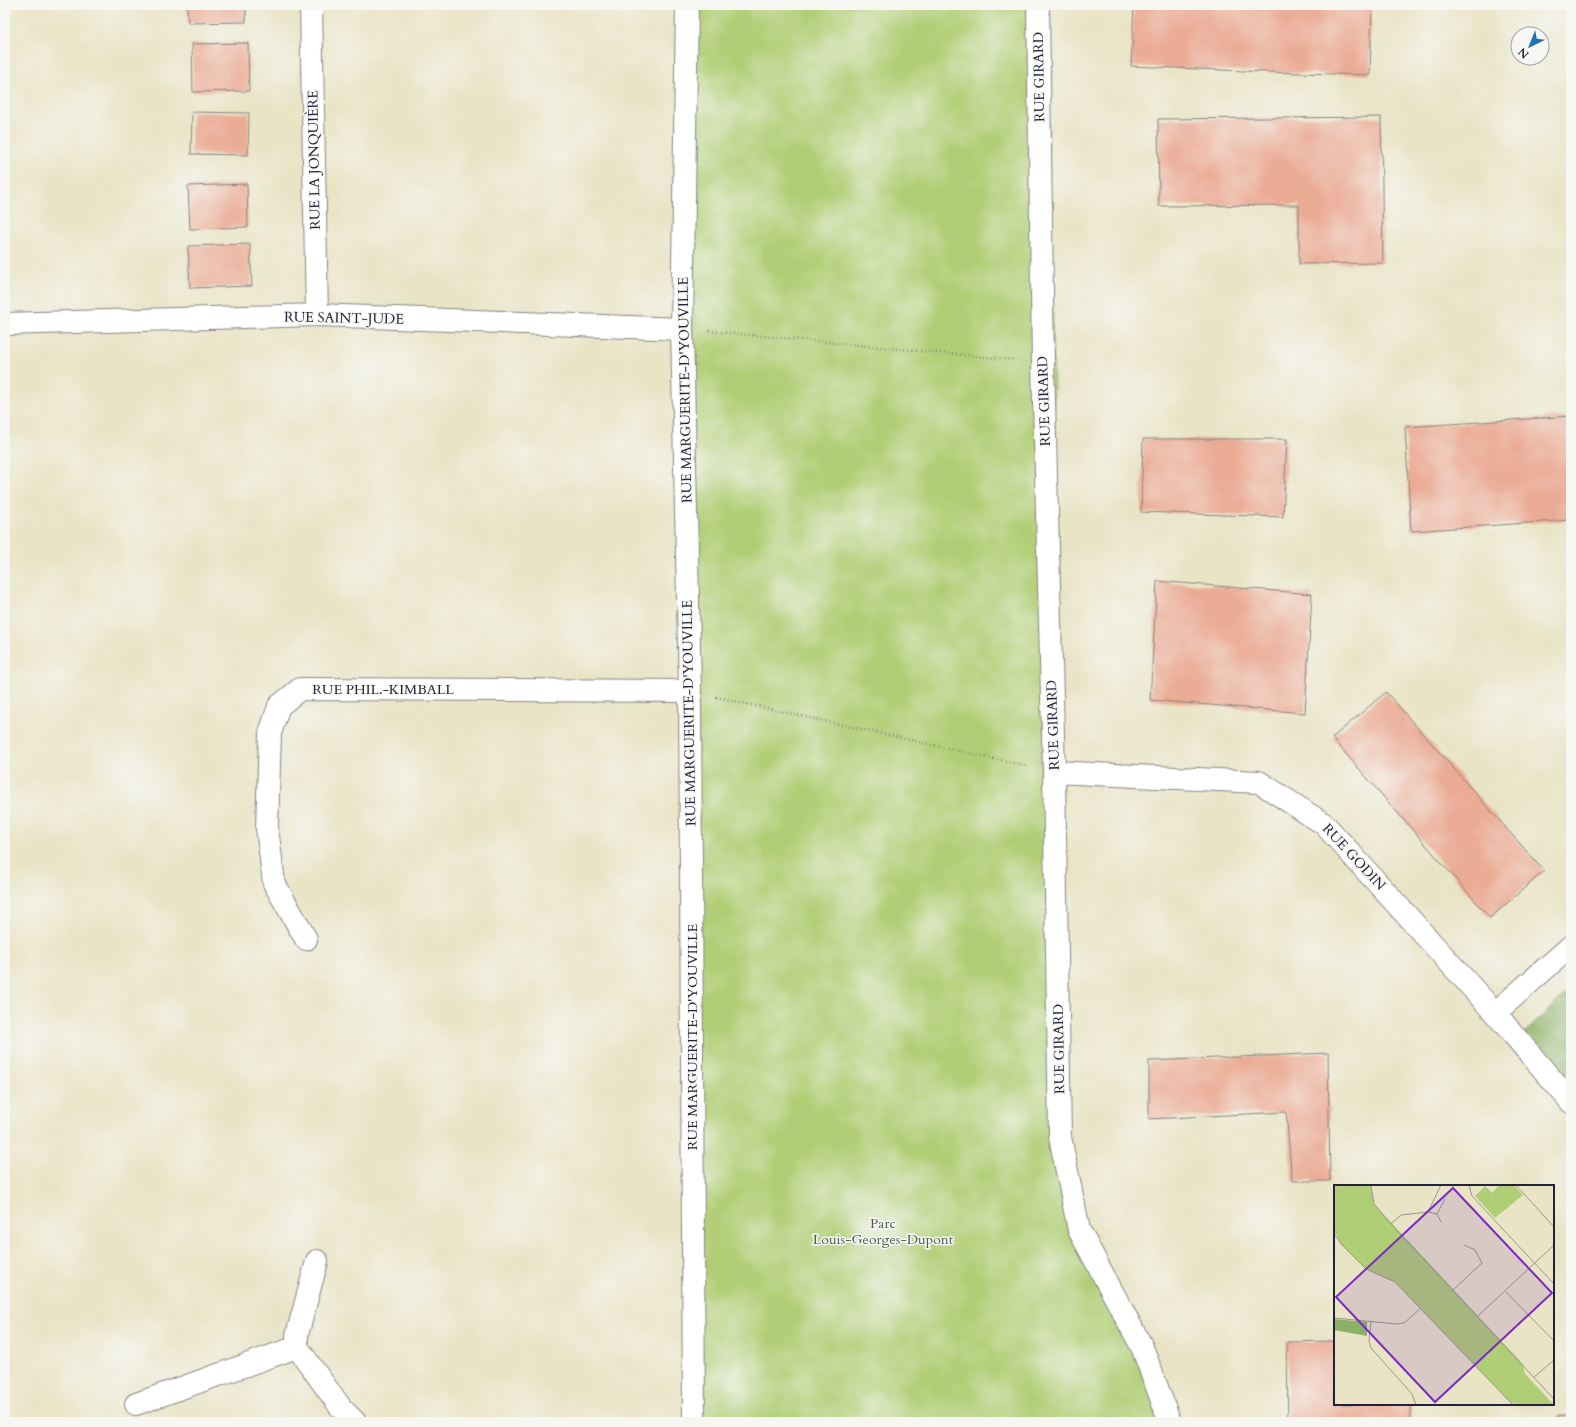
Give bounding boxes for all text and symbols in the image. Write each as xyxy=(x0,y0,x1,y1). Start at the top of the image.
north arrow xyxy=(1510,26,1550,66)
street label: RUE GIRARD xyxy=(1029,32,1049,122)
text: N xyxy=(1515,44,1532,62)
street label: RUE LA JONQUIÈRE xyxy=(303,90,325,230)
street label: RUE MARGUERITE-D'YOUVILLE xyxy=(674,276,696,503)
street label: RUE SAINT-JUDE xyxy=(284,307,404,329)
street label: RUE GIRARD xyxy=(1033,356,1055,446)
street label: RUE MARGUERITE-D'YOUVILLE xyxy=(678,599,700,826)
street label: RUE PHIL.-KIMBALL xyxy=(312,680,454,699)
street label: RUE GIRARD xyxy=(1042,680,1064,770)
street label: RUE GODIN xyxy=(1318,820,1390,895)
street label: RUE MARGUERITE-D'YOUVILLE xyxy=(683,923,702,1150)
street label: RUE GIRARD xyxy=(1049,1004,1069,1094)
inset map xyxy=(1334,1185,1554,1405)
park label: Parc Louis-Georges-Dupont xyxy=(813,1214,954,1249)

